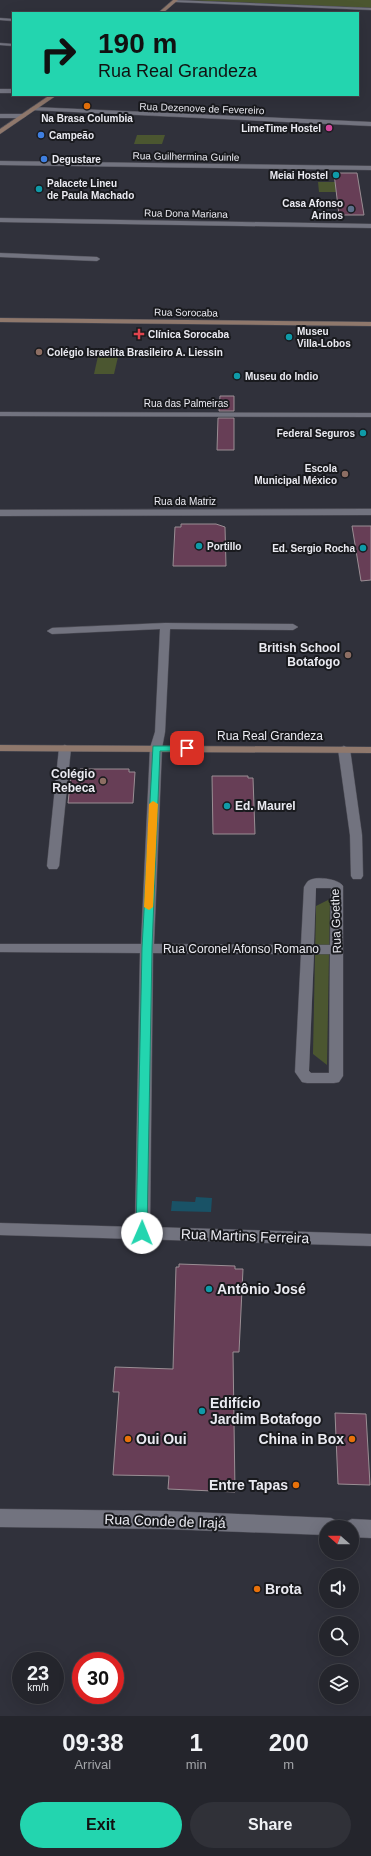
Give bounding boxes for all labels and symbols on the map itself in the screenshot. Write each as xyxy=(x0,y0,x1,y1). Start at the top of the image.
marker: Na Brasa Columbia xyxy=(82,101,92,111)
street label: Rua Dezenove de Fevereiro xyxy=(139,101,265,116)
place label: Na Brasa Columbia xyxy=(41,113,133,124)
place label: LimeTime Hostel xyxy=(241,123,321,134)
marker: LimeTime Hostel xyxy=(324,123,334,133)
marker: Campeão xyxy=(36,130,46,140)
place label: Campeão xyxy=(49,130,94,141)
street label: Rua Guilhermina Guinle xyxy=(133,150,240,163)
marker: Degustare xyxy=(39,154,49,164)
place label: Degustare xyxy=(52,154,101,165)
place label: Meiai Hostel xyxy=(270,170,328,181)
marker: Meiai Hostel xyxy=(331,170,341,180)
place label: Palacete Lineu de Paula Machado xyxy=(47,178,134,201)
marker: Palacete Lineu de Paula Machado xyxy=(34,184,44,194)
place label: Casa Afonso Arinos xyxy=(282,198,343,221)
marker: Casa Afonso Arinos xyxy=(346,204,356,214)
street label: Rua Dona Mariana xyxy=(144,207,228,220)
street label: Rua Sorocaba xyxy=(154,306,218,319)
place label: Museu Villa-Lobos xyxy=(297,326,351,349)
marker: Clínica Sorocaba xyxy=(133,328,145,340)
place label: Clínica Sorocaba xyxy=(148,329,230,340)
marker: Museu Villa-Lobos xyxy=(284,332,294,342)
marker: Colégio Israelita Brasileiro A. Liessin xyxy=(34,347,44,357)
place label: Colégio Israelita Brasileiro A. Liessin xyxy=(47,347,223,358)
marker: Museu do Indio xyxy=(232,371,242,381)
place label: Museu do Indio xyxy=(245,371,318,382)
street label: Rua das Palmeiras xyxy=(144,398,228,409)
place label: Federal Seguros xyxy=(277,428,355,439)
marker: Federal Seguros xyxy=(358,428,368,438)
place label: Escola Municipal México xyxy=(254,463,337,486)
marker: Escola Municipal México xyxy=(340,469,350,479)
street label: Rua da Matriz xyxy=(154,496,216,507)
marker: Portillo xyxy=(194,541,204,551)
place label: Portillo xyxy=(207,541,241,552)
place label: Ed. Sergio Rocha xyxy=(272,543,355,554)
marker: Ed. Sergio Rocha xyxy=(358,543,368,553)
place label: British School Botafogo xyxy=(259,641,340,669)
marker: British School Botafogo xyxy=(343,650,353,660)
street label: Rua Real Grandeza xyxy=(217,729,323,743)
pin xyxy=(170,731,204,765)
place label: Colégio Rebeca xyxy=(51,767,95,795)
marker: Colégio Rebeca xyxy=(98,776,108,786)
place label: Ed. Maurel xyxy=(235,799,296,813)
marker: Ed. Maurel xyxy=(222,801,232,811)
street label: Rua Goethe xyxy=(328,888,344,954)
street label: Rua Coronel Afonso Romano xyxy=(163,942,319,956)
position arrow xyxy=(121,1212,163,1254)
street label: Rua Martins Ferreira xyxy=(181,1226,310,1246)
place label: Antônio José xyxy=(217,1281,306,1297)
marker: Antônio José xyxy=(204,1284,214,1294)
place label: Edifício Jardim Botafogo xyxy=(210,1395,321,1427)
marker: Edifício Jardim Botafogo xyxy=(197,1406,207,1416)
place label: Oui Oui xyxy=(136,1431,187,1447)
place label: China in Box xyxy=(258,1431,344,1447)
marker: Oui Oui xyxy=(123,1434,133,1444)
marker: China in Box xyxy=(347,1434,357,1444)
place label: Entre Tapas xyxy=(209,1477,288,1493)
marker: Entre Tapas xyxy=(291,1480,301,1490)
street label: Rua Conde de Irajá xyxy=(104,1511,226,1531)
north arrow xyxy=(319,1520,359,1560)
place label: Brota xyxy=(265,1581,302,1597)
marker: Brota xyxy=(252,1584,262,1594)
speed limit sign: 30 xyxy=(72,1652,124,1704)

